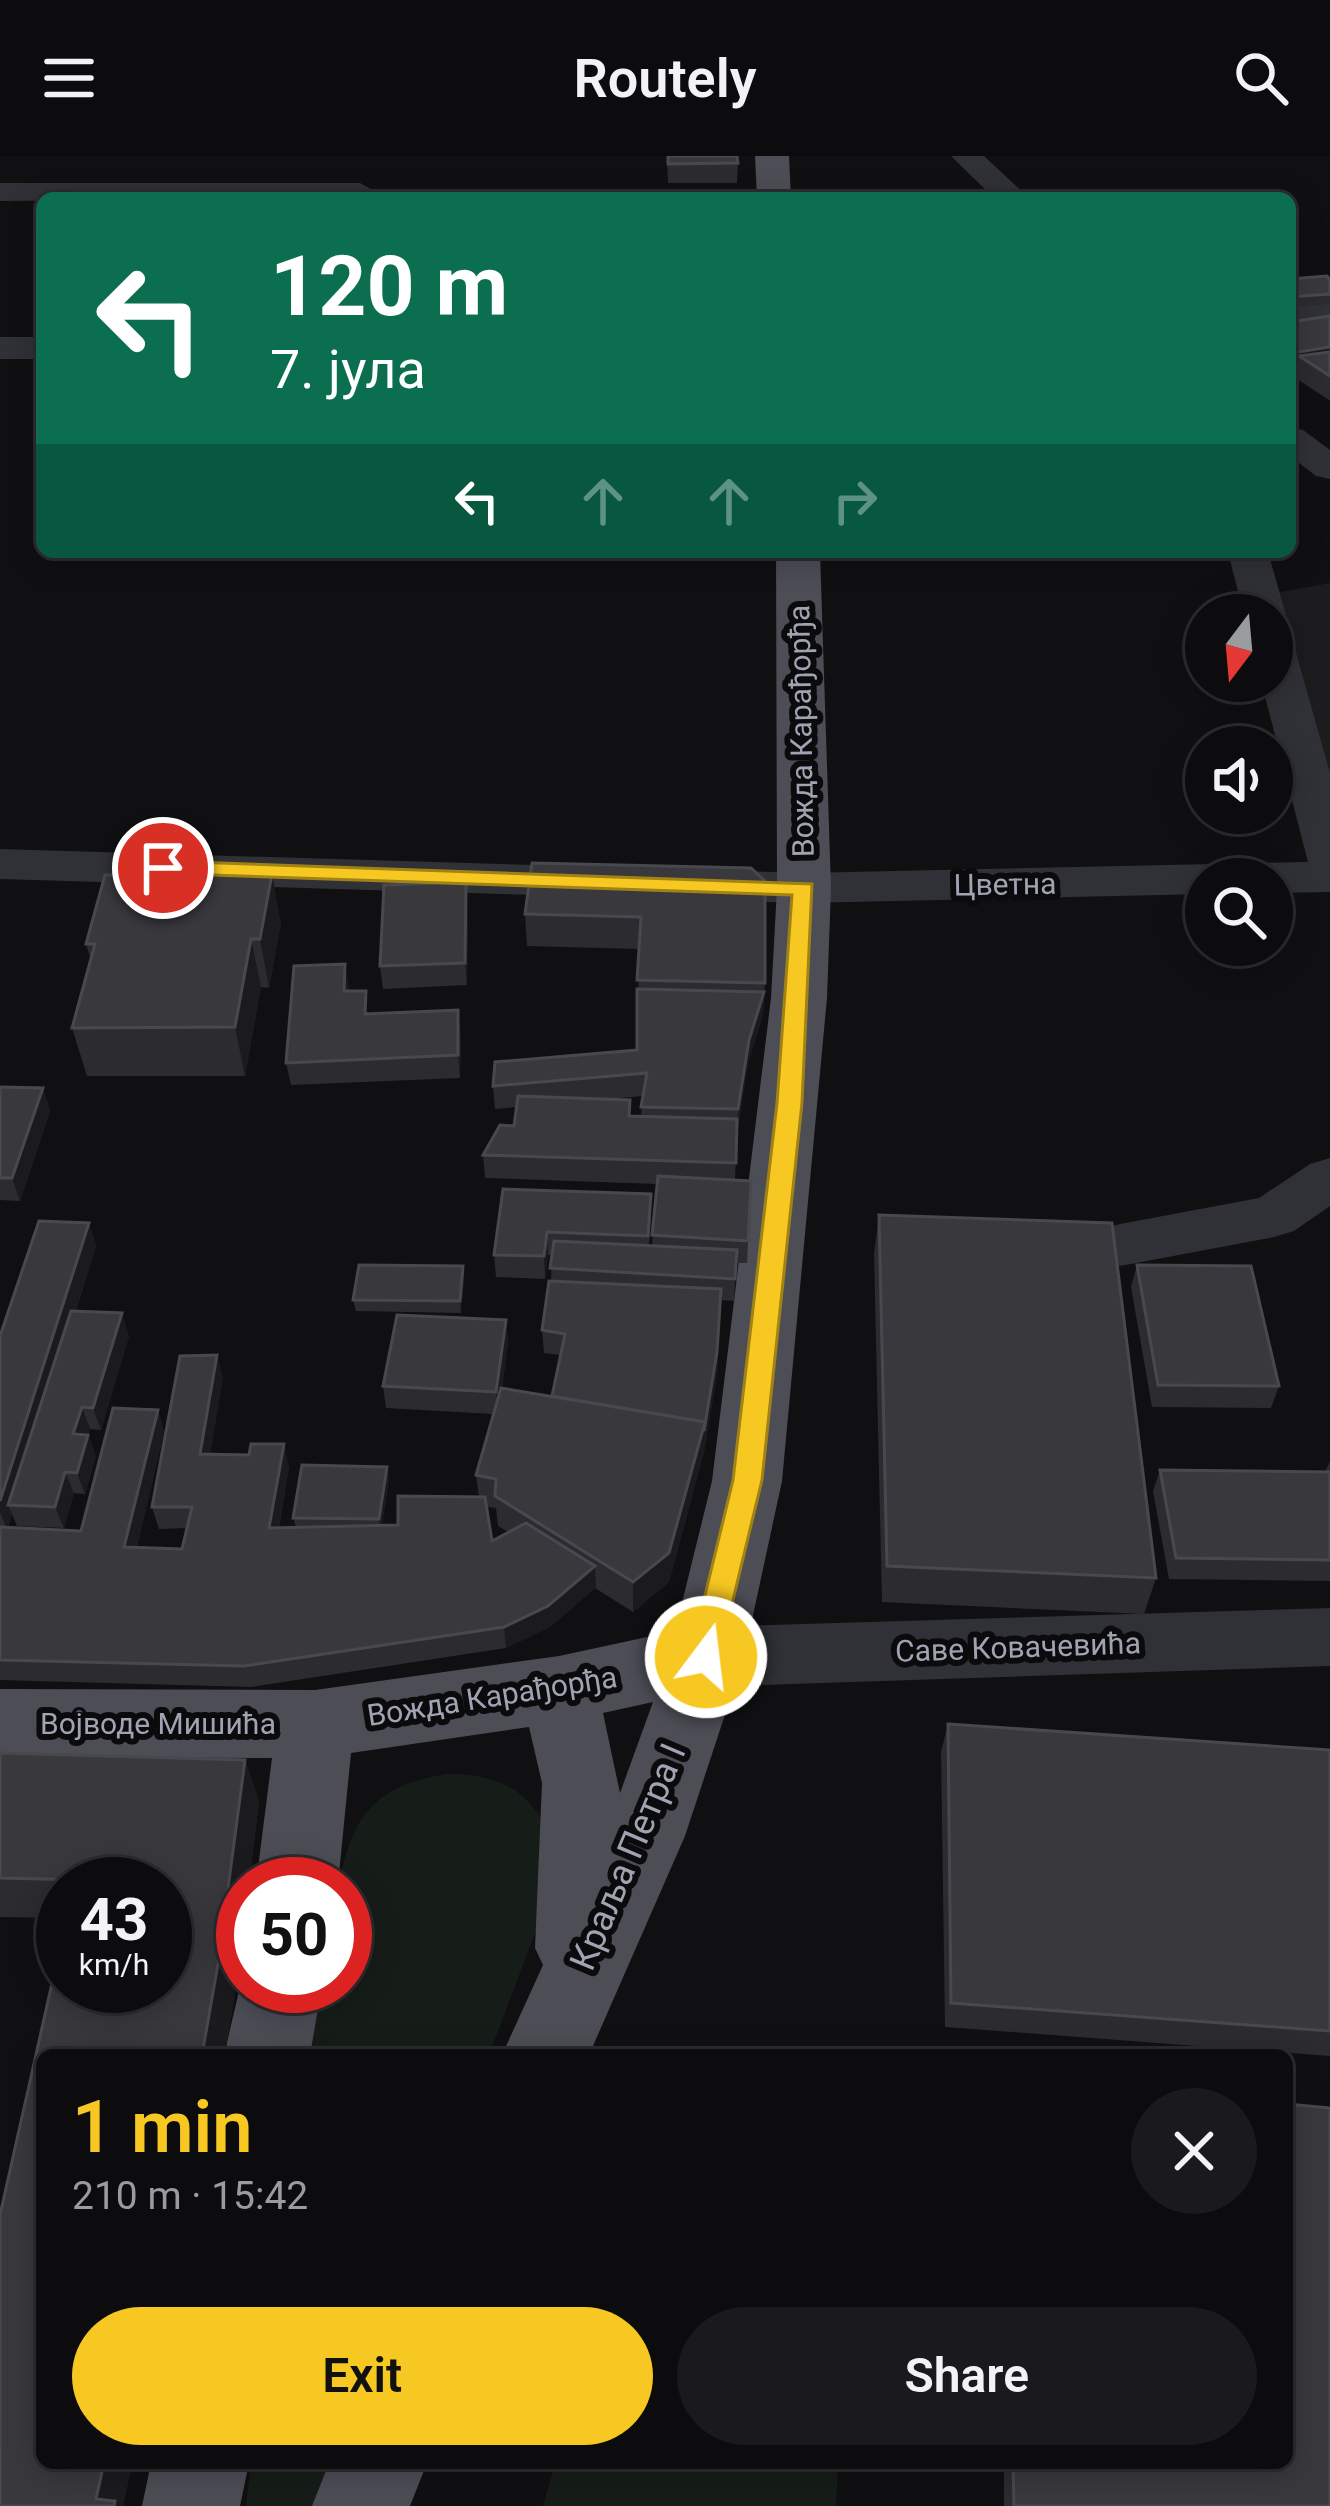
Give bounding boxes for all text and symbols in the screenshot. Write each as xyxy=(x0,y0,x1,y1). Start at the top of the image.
icon: menu xyxy=(36,45,102,111)
icon: search xyxy=(1228,45,1294,111)
text: Routely xyxy=(573,47,757,110)
text: 120 m xyxy=(270,237,508,336)
icon: left xyxy=(72,240,228,396)
text: 7. јула xyxy=(270,338,426,401)
icon: left xyxy=(444,468,510,534)
icon: ahead xyxy=(570,468,636,534)
icon: ahead xyxy=(696,468,762,534)
icon: right xyxy=(822,468,888,534)
north arrow xyxy=(1185,594,1293,702)
map controls xyxy=(1185,594,1293,966)
street label: Вожда Карађорђа xyxy=(781,605,821,857)
button: sound xyxy=(1185,726,1293,834)
pin xyxy=(112,817,214,919)
icon: arrive xyxy=(130,835,196,901)
button: search xyxy=(1185,858,1293,966)
street label: Цветна xyxy=(953,866,1057,902)
position arrow xyxy=(643,1594,769,1720)
street label: Саве Ковачевића xyxy=(895,1625,1141,1669)
street label: Вожда Карађорђа xyxy=(365,1659,619,1733)
street label: Војводе Мишића xyxy=(40,1706,276,1741)
street label: Краља Петра I xyxy=(561,1737,695,1977)
speed limit sign: 50 xyxy=(216,1857,372,2013)
text: 43 xyxy=(80,1884,148,1955)
text: km/h xyxy=(79,1947,149,1982)
text: 1 min xyxy=(72,2085,253,2170)
button: close xyxy=(1131,2088,1257,2214)
text: 210 m · 15:42 xyxy=(72,2173,308,2219)
button: Exit xyxy=(72,2307,653,2445)
button: Share xyxy=(677,2307,1257,2445)

